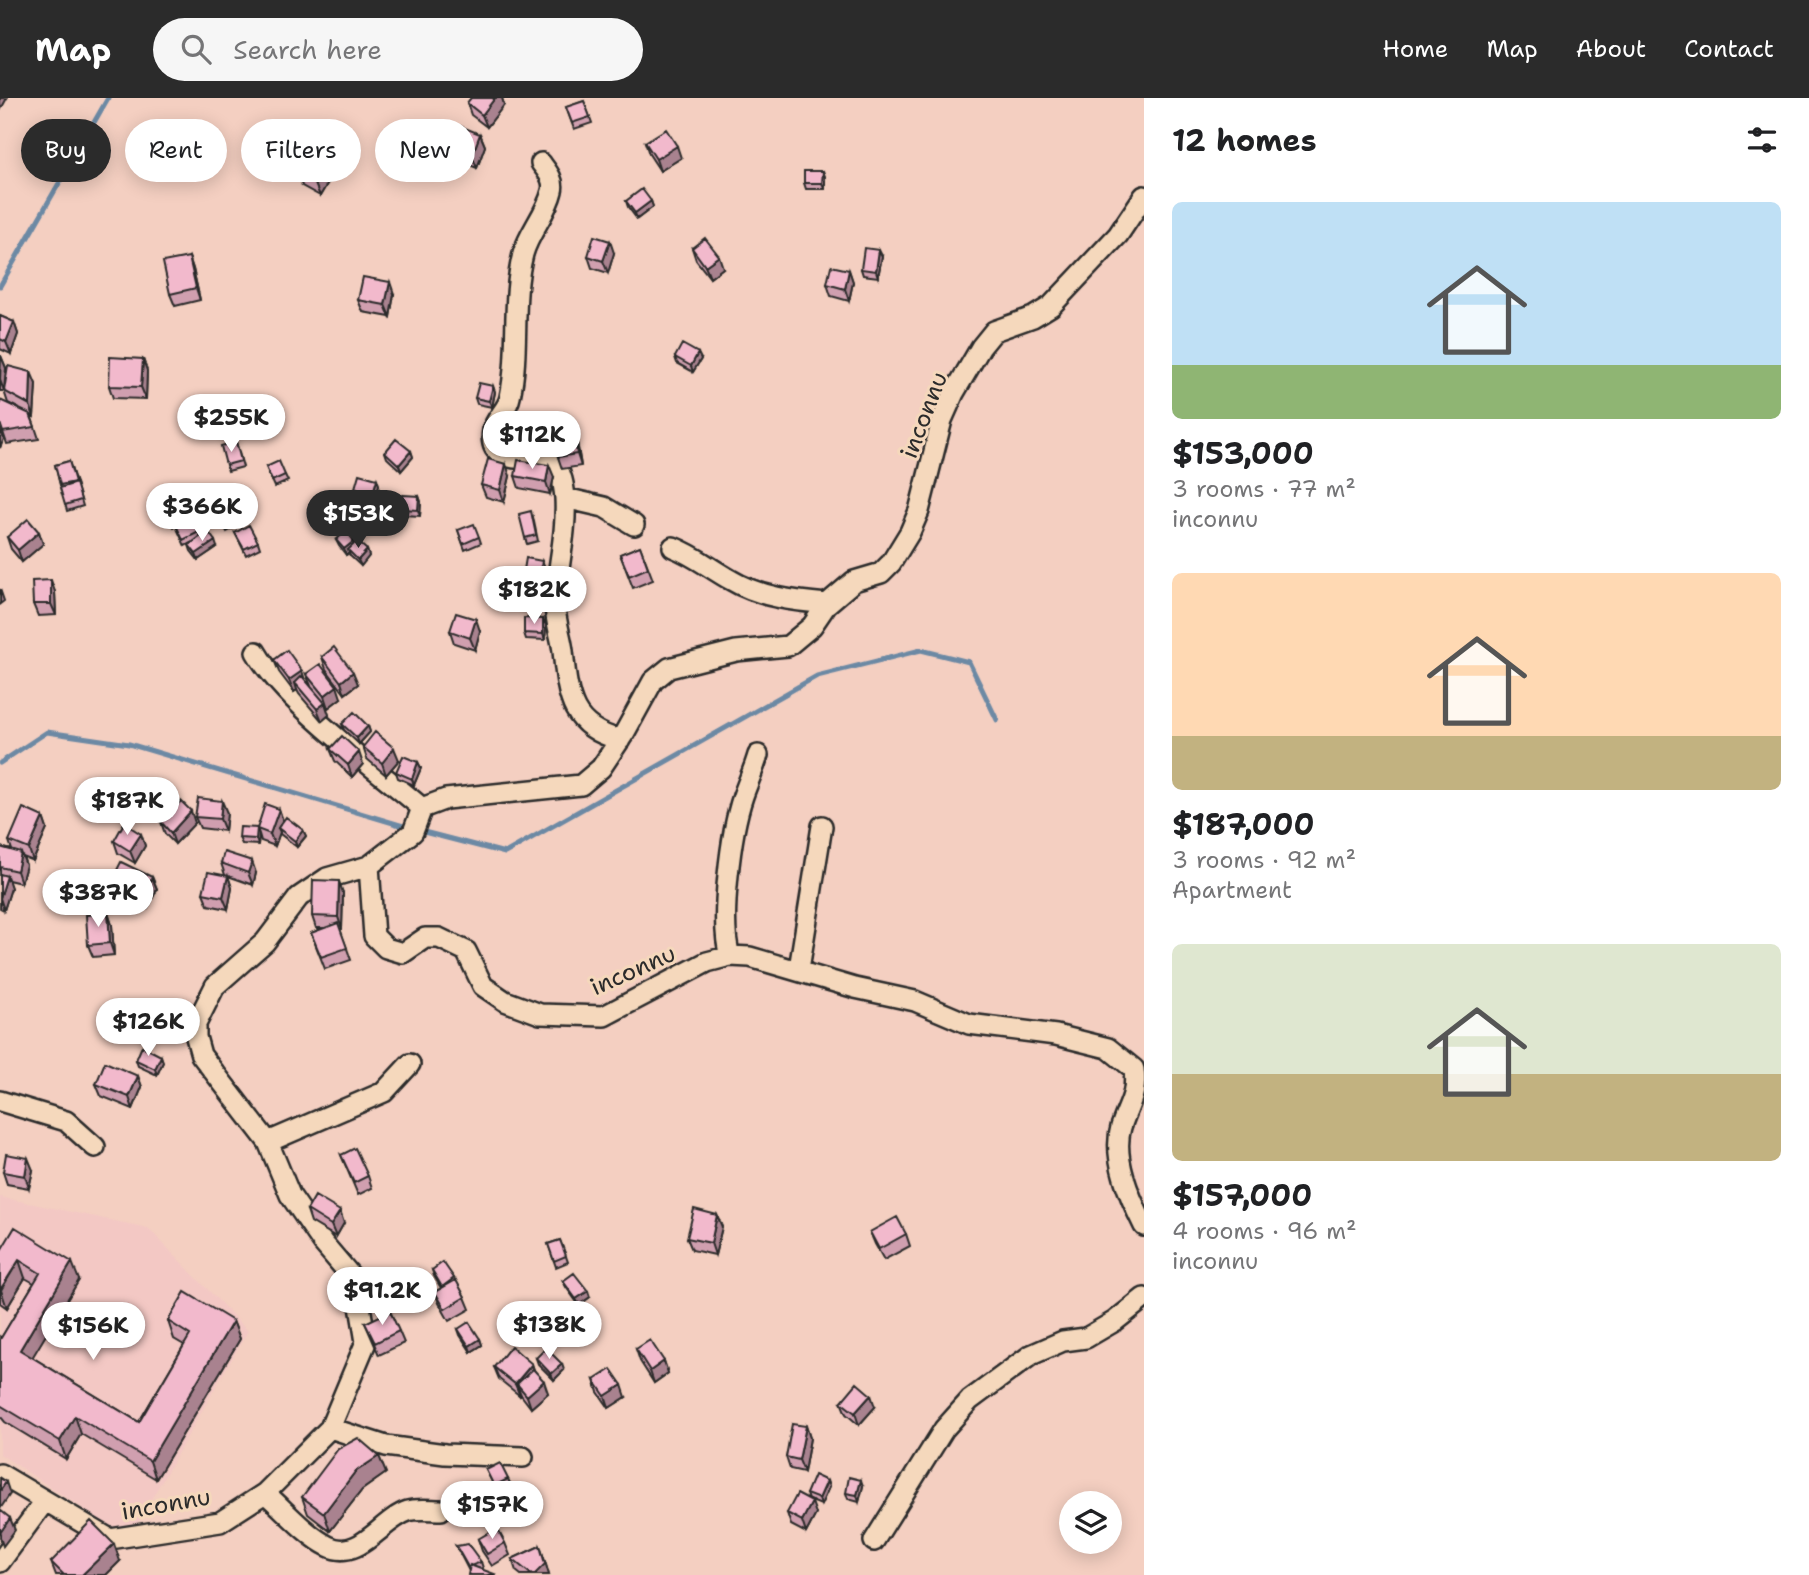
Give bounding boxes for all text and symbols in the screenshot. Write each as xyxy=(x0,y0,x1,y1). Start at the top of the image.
search box xyxy=(153,18,643,81)
text: Map xyxy=(35,27,111,72)
icon: search xyxy=(177,30,215,68)
text: Search here xyxy=(233,32,382,67)
text: Home xyxy=(1382,33,1448,65)
text: Map xyxy=(1486,33,1538,65)
text: About xyxy=(1576,33,1646,65)
text: Contact xyxy=(1684,33,1774,65)
chip: Buy xyxy=(21,119,111,182)
chip: Rent xyxy=(125,119,227,182)
chip: Filters xyxy=(241,119,361,182)
chip: New xyxy=(375,119,475,182)
text: 12 homes xyxy=(1172,120,1316,161)
icon: filters xyxy=(1743,121,1781,159)
icon: home xyxy=(1414,247,1540,373)
street label: inconnu xyxy=(893,367,955,463)
pin: $255K xyxy=(182,394,280,454)
text: $255K xyxy=(193,402,269,432)
pin: $112K xyxy=(483,412,581,471)
text: $112K xyxy=(499,419,565,449)
text: $153,000 xyxy=(1172,433,1314,474)
text: 3 rooms · 77 m² xyxy=(1172,474,1356,504)
pin: $366K xyxy=(153,484,251,543)
pin: $153K xyxy=(309,490,407,550)
text: $366K xyxy=(162,491,242,521)
text: $153K xyxy=(322,498,394,528)
text: inconnu xyxy=(1172,504,1258,534)
pin: $182K xyxy=(485,566,583,626)
text: $182K xyxy=(498,574,570,604)
icon: home xyxy=(1414,618,1540,744)
pin: $187K xyxy=(78,778,176,837)
text: $187K xyxy=(91,785,163,815)
text: $187,000 xyxy=(1172,804,1315,845)
text: 3 rooms · 92 m² xyxy=(1172,845,1356,875)
pin: $387K xyxy=(49,870,147,929)
text: Apartment xyxy=(1172,875,1292,905)
text: $387K xyxy=(58,877,138,907)
street label: inconnu xyxy=(585,937,681,1003)
icon: home xyxy=(1414,989,1540,1115)
pin: $126K xyxy=(99,998,197,1058)
text: $126K xyxy=(112,1006,184,1036)
text: $157,000 xyxy=(1172,1175,1312,1216)
text: 4 rooms · 96 m² xyxy=(1172,1216,1357,1246)
text: inconnu xyxy=(1172,1246,1258,1276)
pin: $91.2K xyxy=(325,1268,439,1327)
text: $91.2K xyxy=(343,1275,421,1305)
pin: $156K xyxy=(44,1302,142,1362)
pin: $138K xyxy=(500,1302,598,1361)
text: $138K xyxy=(513,1309,585,1339)
text: $156K xyxy=(57,1310,129,1340)
street label: inconnu xyxy=(119,1480,213,1528)
pin: $157K xyxy=(443,1482,541,1541)
text: $157K xyxy=(456,1489,528,1519)
map controls xyxy=(1059,1491,1122,1554)
button: layers xyxy=(1059,1491,1122,1554)

